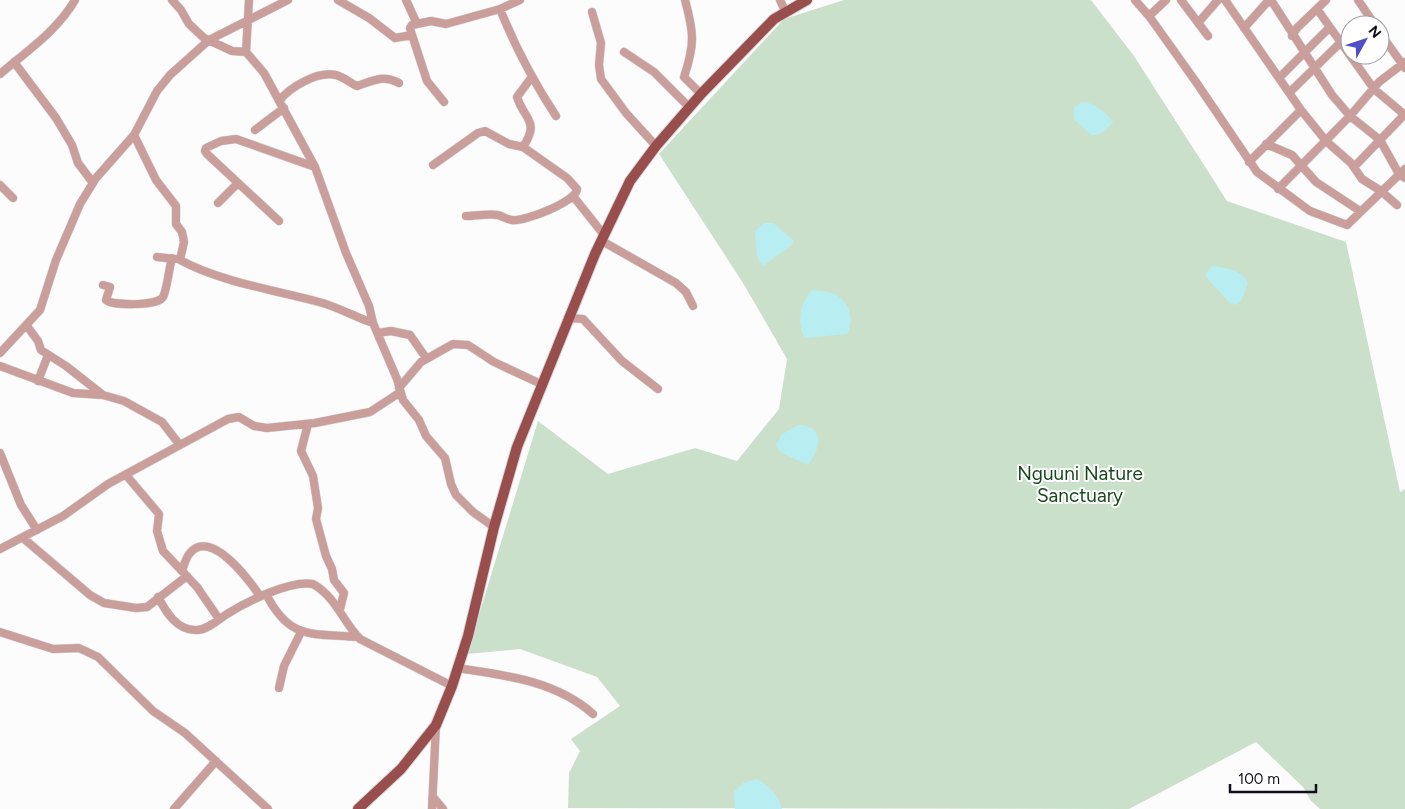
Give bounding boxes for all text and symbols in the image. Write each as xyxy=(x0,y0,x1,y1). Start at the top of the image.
north arrow xyxy=(1340,15,1390,65)
text: N xyxy=(1365,22,1385,42)
park label: Nguuni Nature Sanctuary xyxy=(1017,462,1143,507)
scale bar xyxy=(1230,762,1316,794)
text: 100 m xyxy=(1238,770,1280,788)

